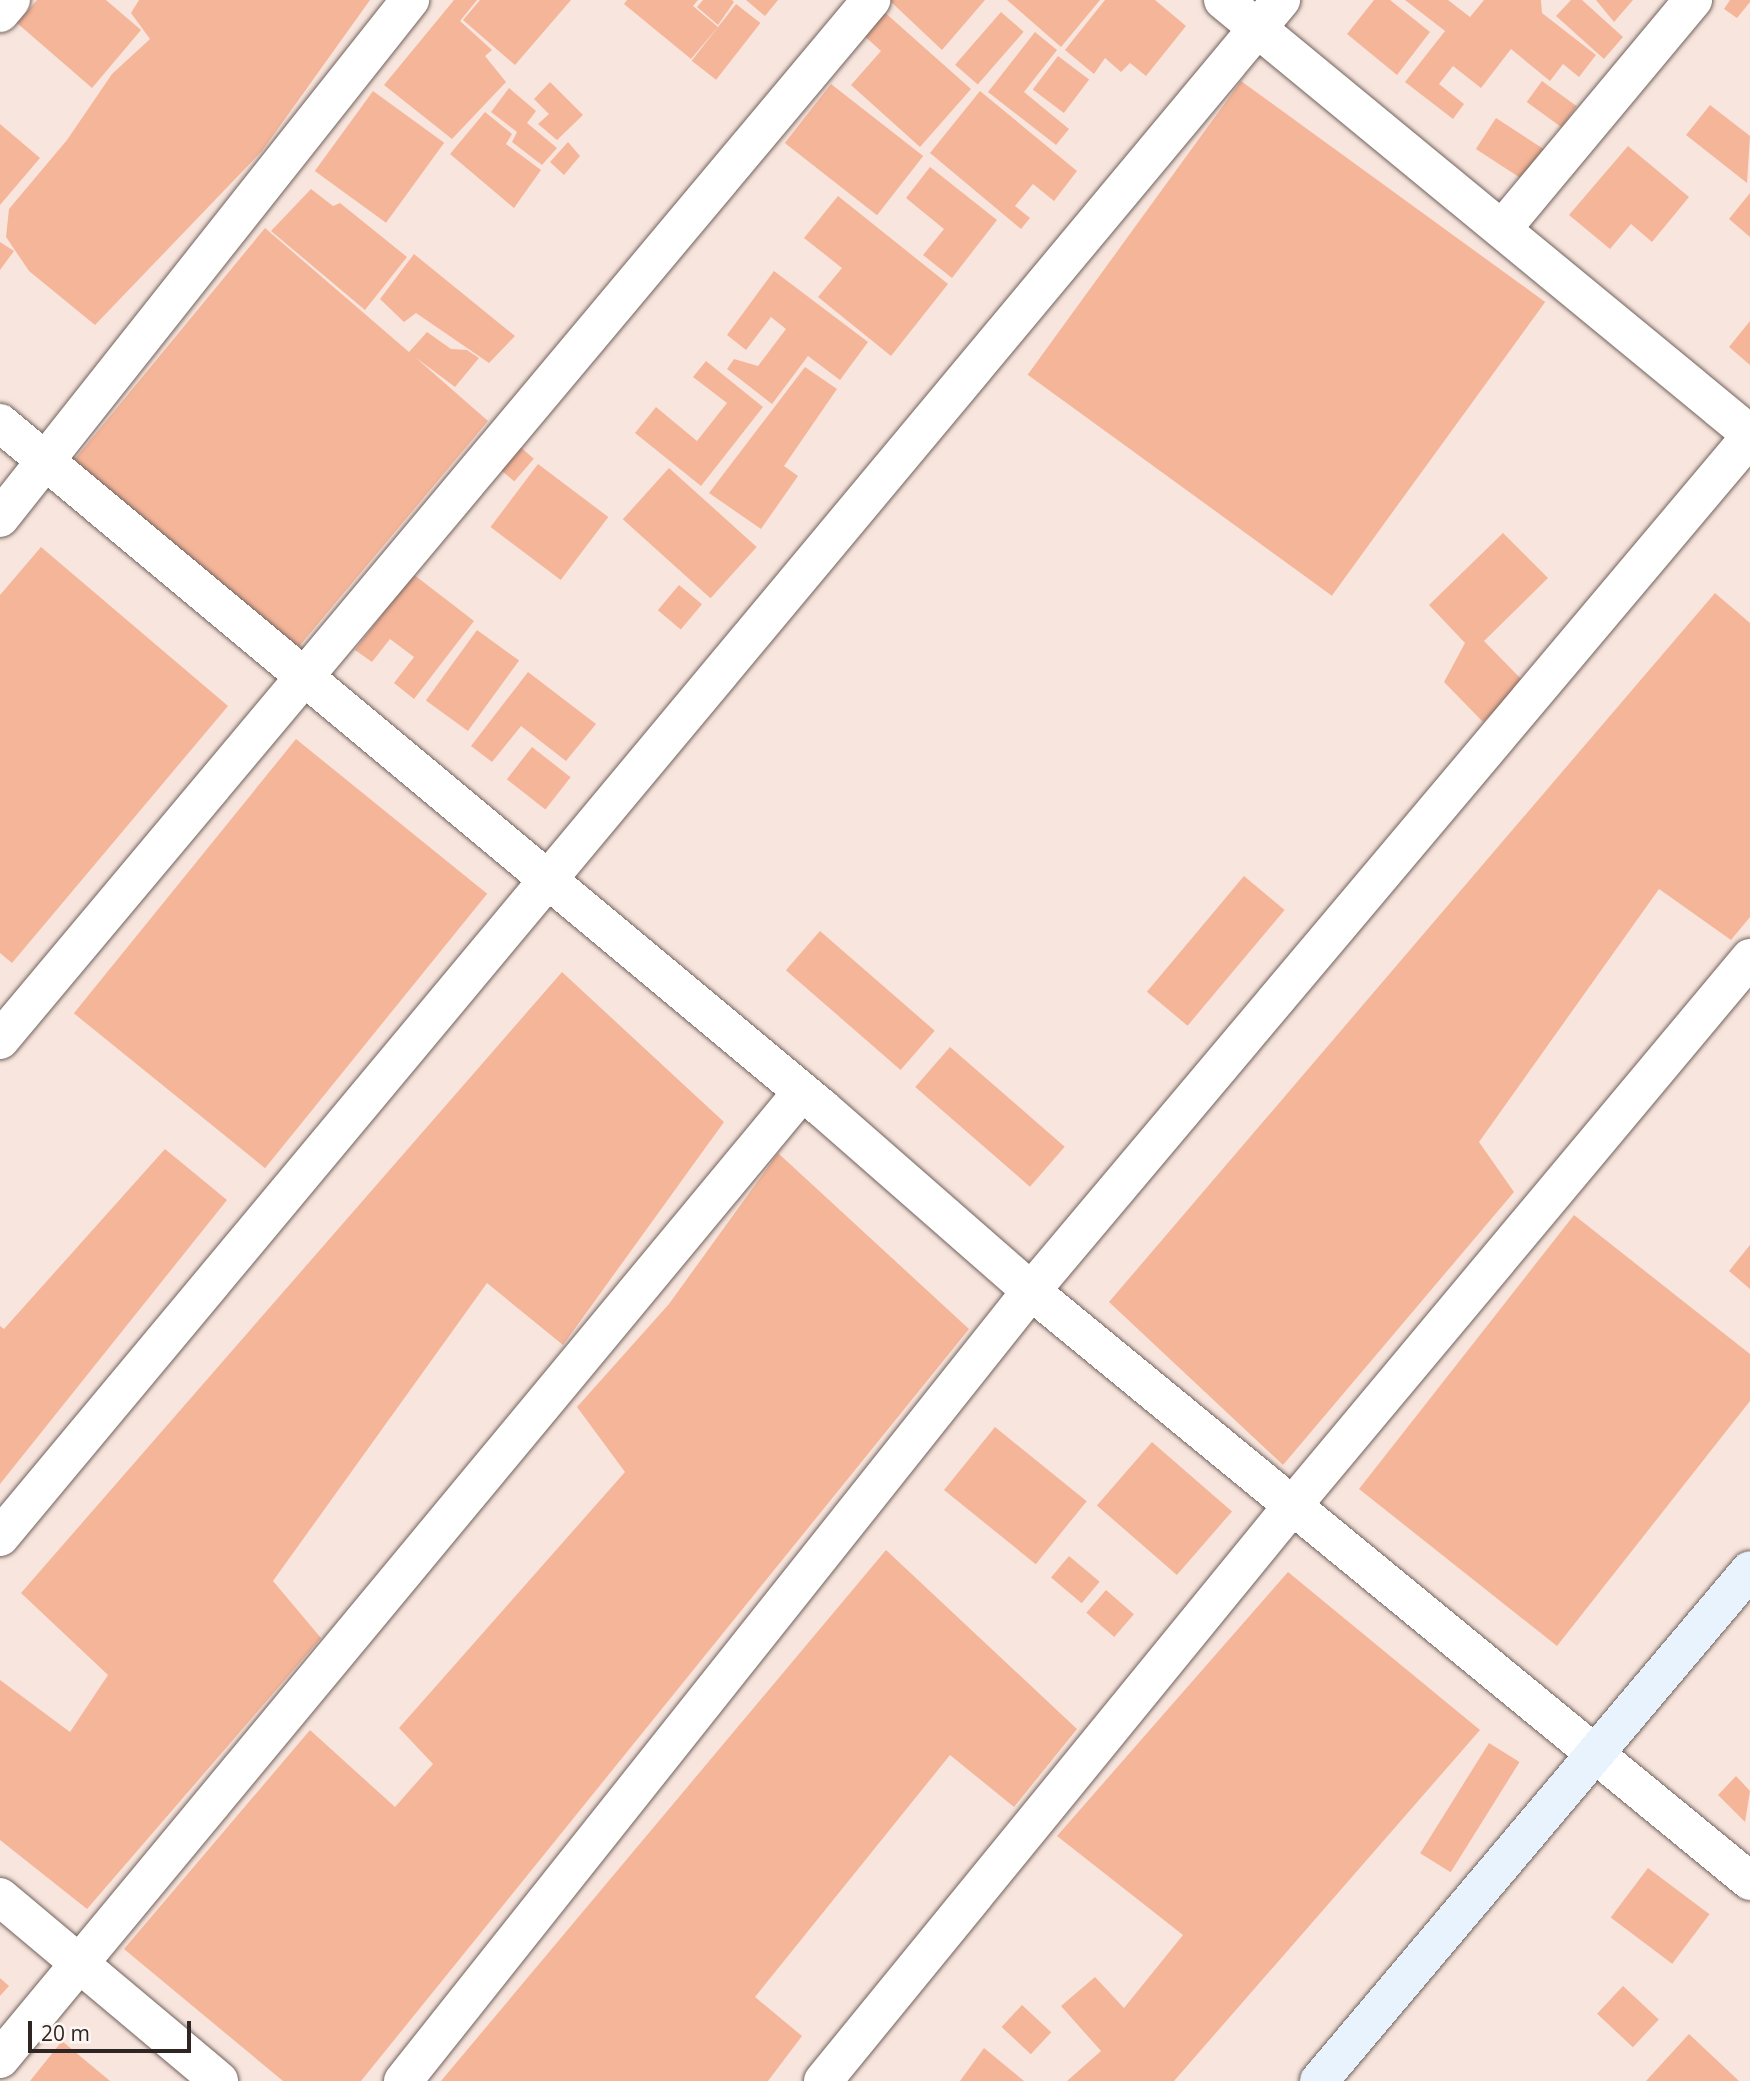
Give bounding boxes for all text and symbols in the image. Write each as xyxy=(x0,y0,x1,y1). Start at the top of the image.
scale bar xyxy=(32,2008,194,2052)
text: 20 m xyxy=(41,2019,90,2047)

